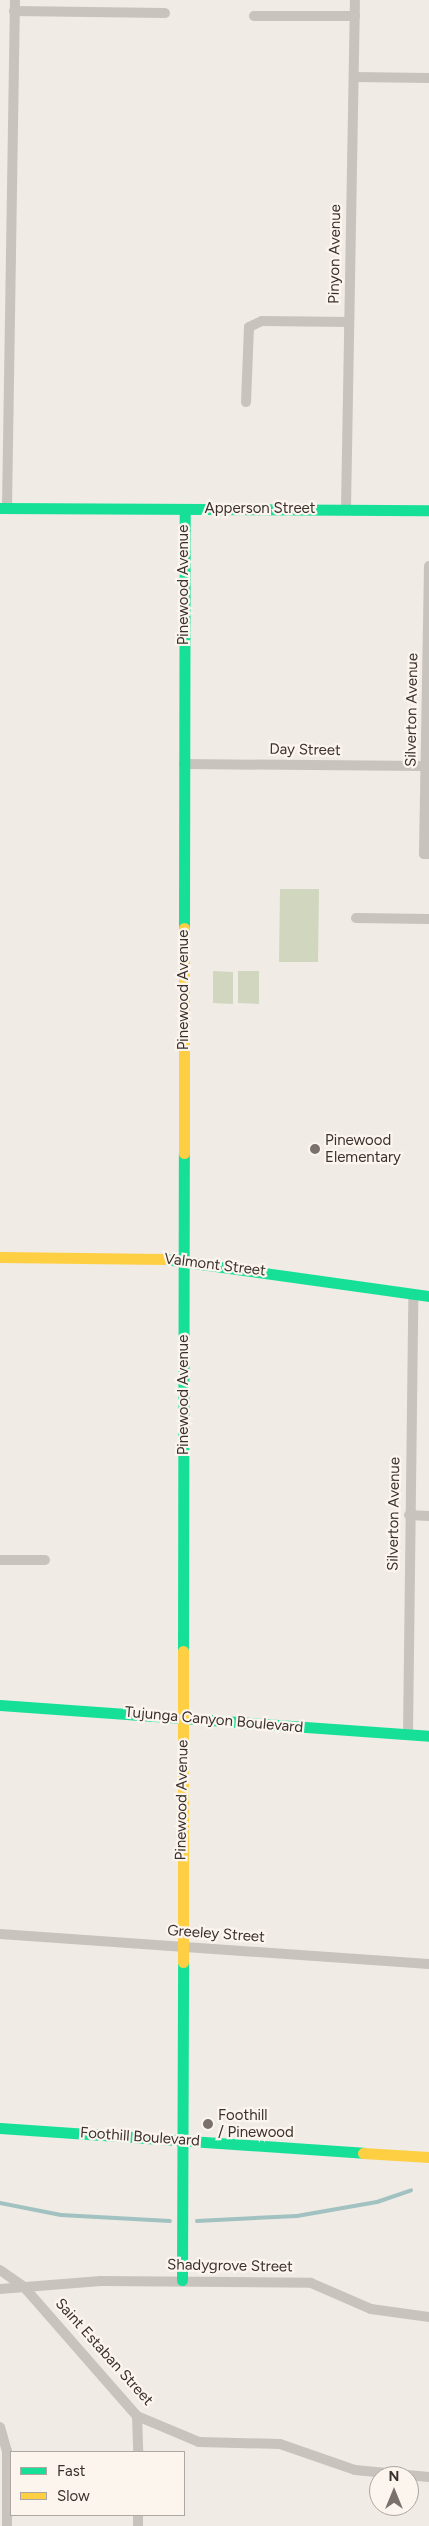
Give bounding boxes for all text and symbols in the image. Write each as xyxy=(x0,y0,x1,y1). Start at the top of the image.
street label: Pinyon Avenue xyxy=(325,204,345,304)
street label: Apperson Street xyxy=(205,500,315,518)
street label: Pinewood Avenue xyxy=(175,525,193,645)
street label: Silverton Avenue xyxy=(402,653,422,767)
street label: Day Street xyxy=(269,740,341,760)
street label: Pinewood Avenue xyxy=(175,930,193,1050)
place label: Pinewood Elementary xyxy=(325,1131,401,1166)
marker: Pinewood Elementary xyxy=(309,1143,321,1155)
street label: Valmont Street xyxy=(163,1250,267,1280)
street label: Pinewood Avenue xyxy=(175,1335,193,1455)
street label: Silverton Avenue xyxy=(384,1457,404,1571)
street label: Tujunga Canyon Boulevard xyxy=(124,1703,304,1737)
street label: Pinewood Avenue xyxy=(172,1739,192,1861)
street label: Greeley Street xyxy=(167,1922,265,1946)
place label: Foothill / Pinewood xyxy=(218,2106,294,2141)
marker: Foothill / Pinewood xyxy=(202,2118,214,2130)
street label: Foothill Boulevard xyxy=(80,2124,200,2150)
street label: Shadygrove Street xyxy=(167,2256,293,2276)
street label: Saint Estaban Street xyxy=(51,2295,157,2409)
legend xyxy=(10,2451,185,2516)
text: Fast xyxy=(57,2462,85,2480)
north arrow xyxy=(369,2466,419,2516)
text: N xyxy=(389,2468,399,2485)
text: Slow xyxy=(57,2487,90,2505)

